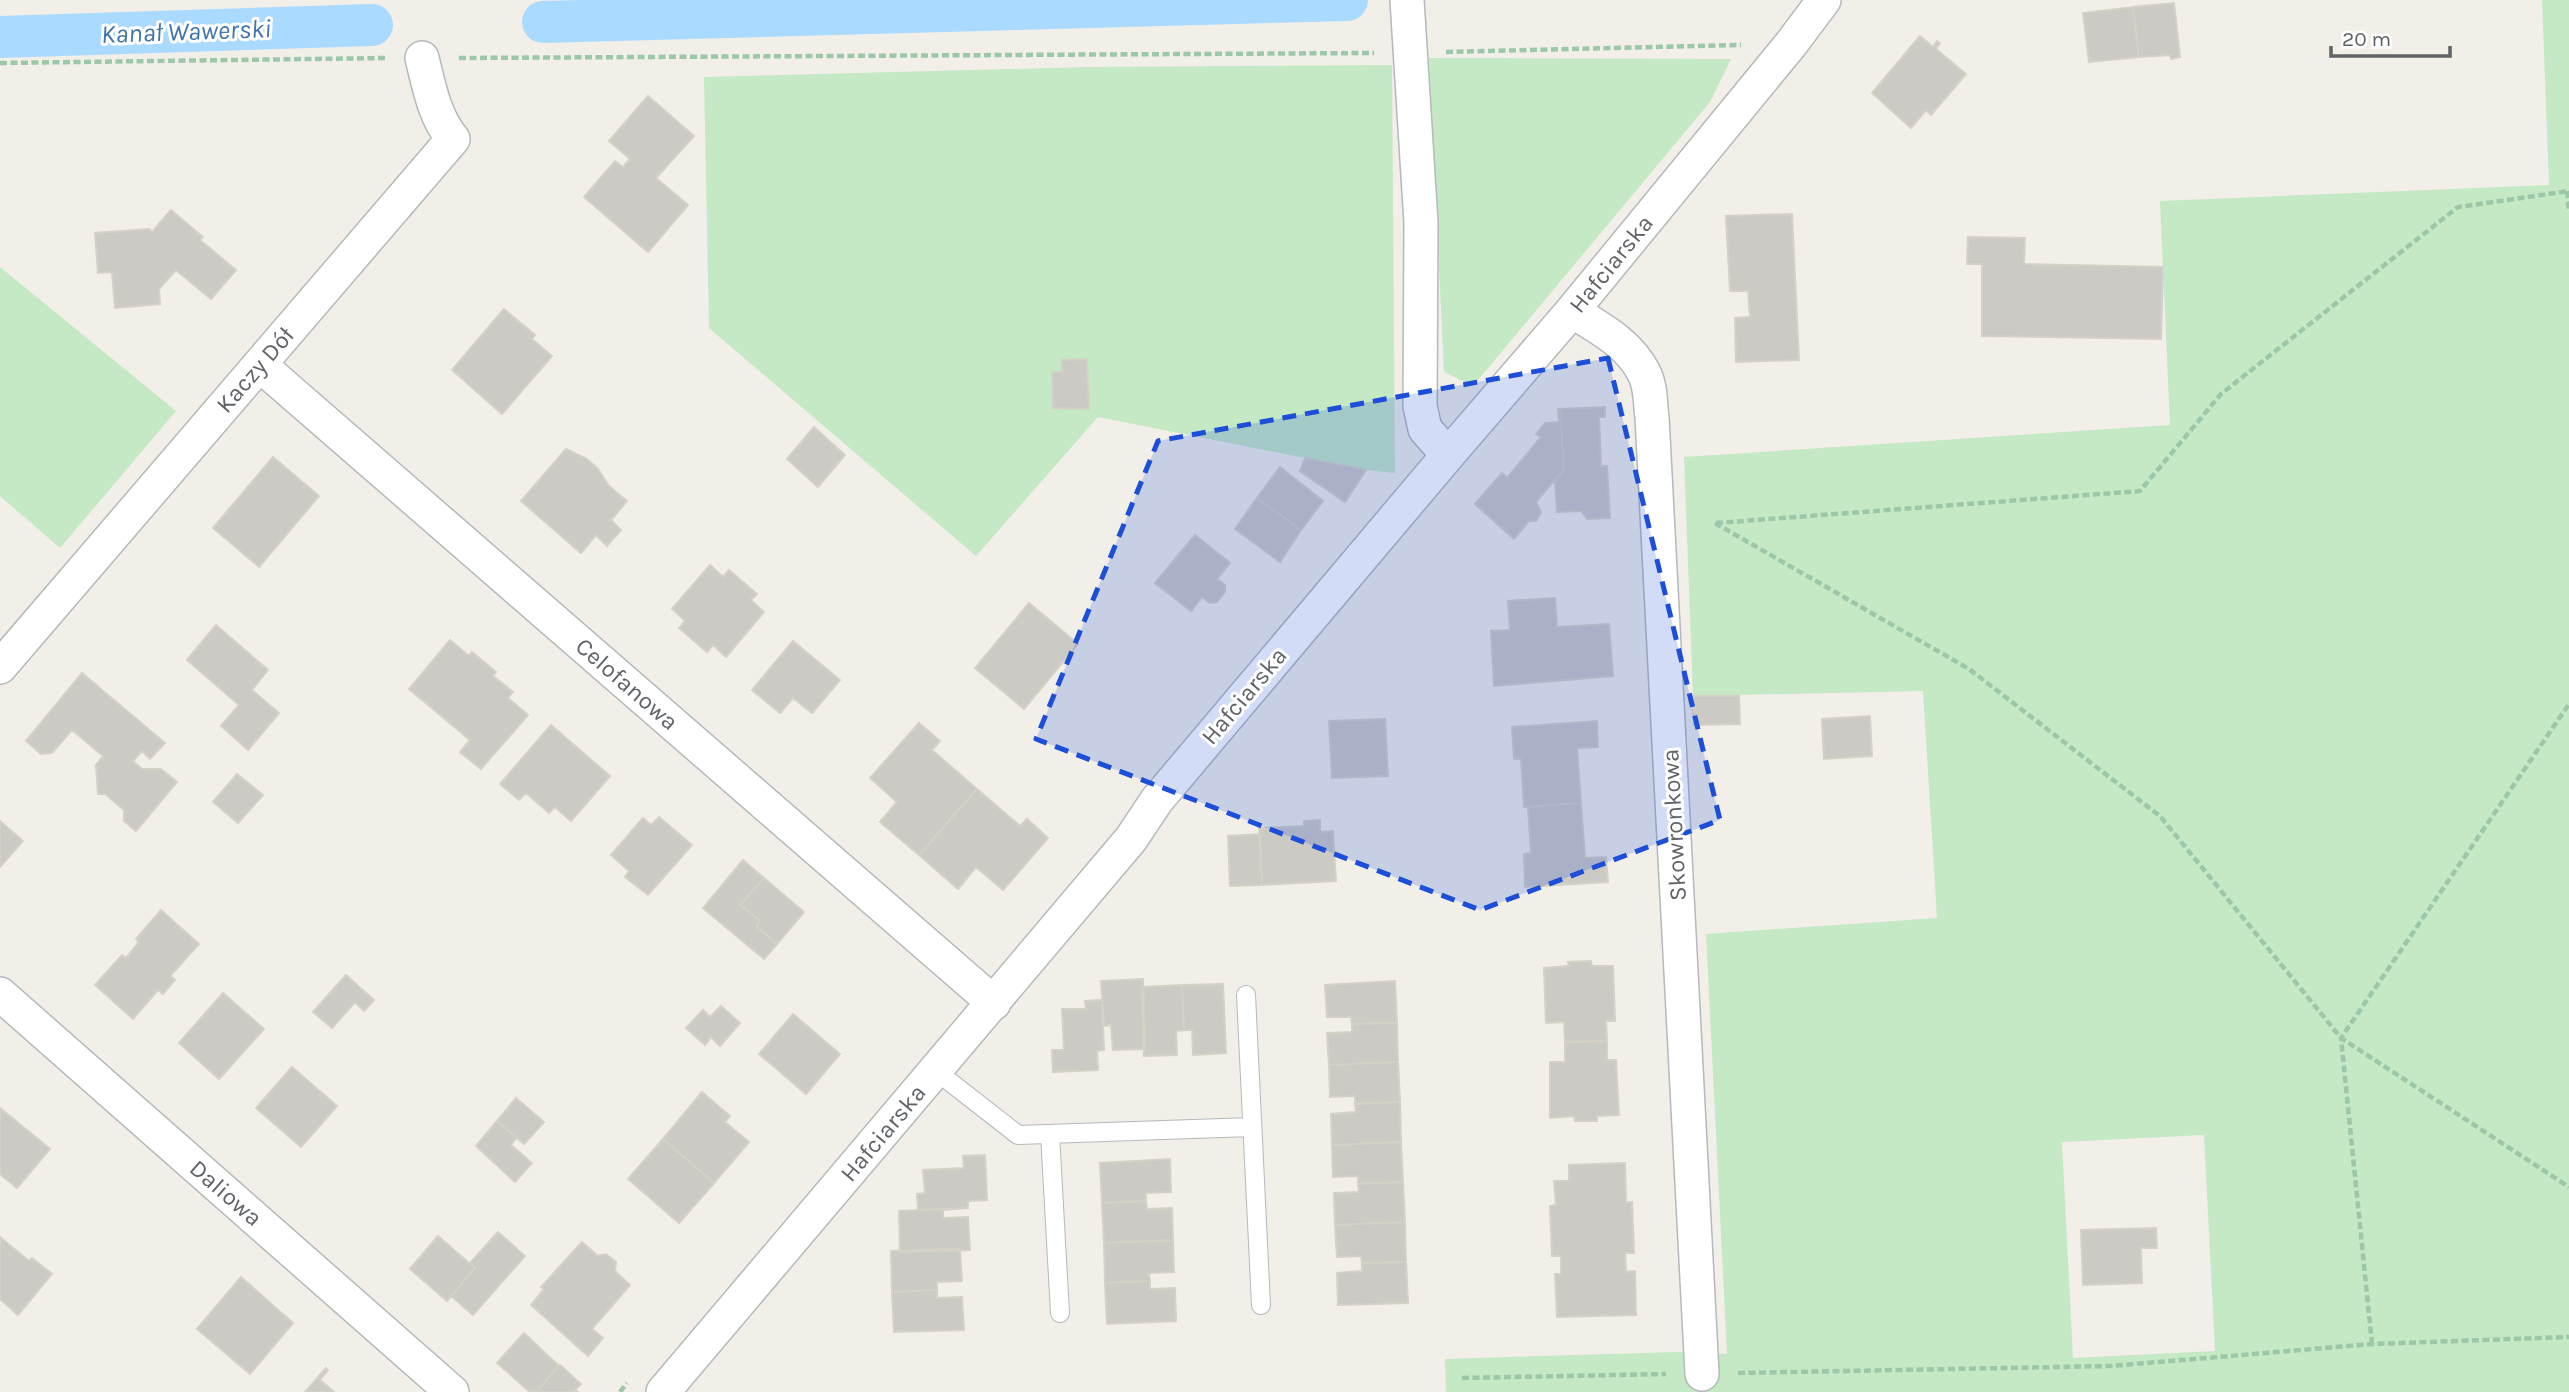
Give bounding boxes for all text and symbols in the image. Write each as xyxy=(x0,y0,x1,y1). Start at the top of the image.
water label: Kanał Wawerski xyxy=(100,13,272,50)
scale bar xyxy=(2331,14,2450,58)
text: 20 m xyxy=(2342,27,2391,51)
street label: Hafciarska xyxy=(1563,209,1659,319)
street label: Kaczy Dół xyxy=(210,321,300,418)
street label: Celofanowa xyxy=(570,632,684,736)
street label: Hafciarska xyxy=(1195,642,1293,750)
street label: Skowronkowa xyxy=(1656,748,1692,902)
street label: Hafciarska xyxy=(834,1079,932,1187)
street label: Daliowa xyxy=(184,1154,268,1232)

